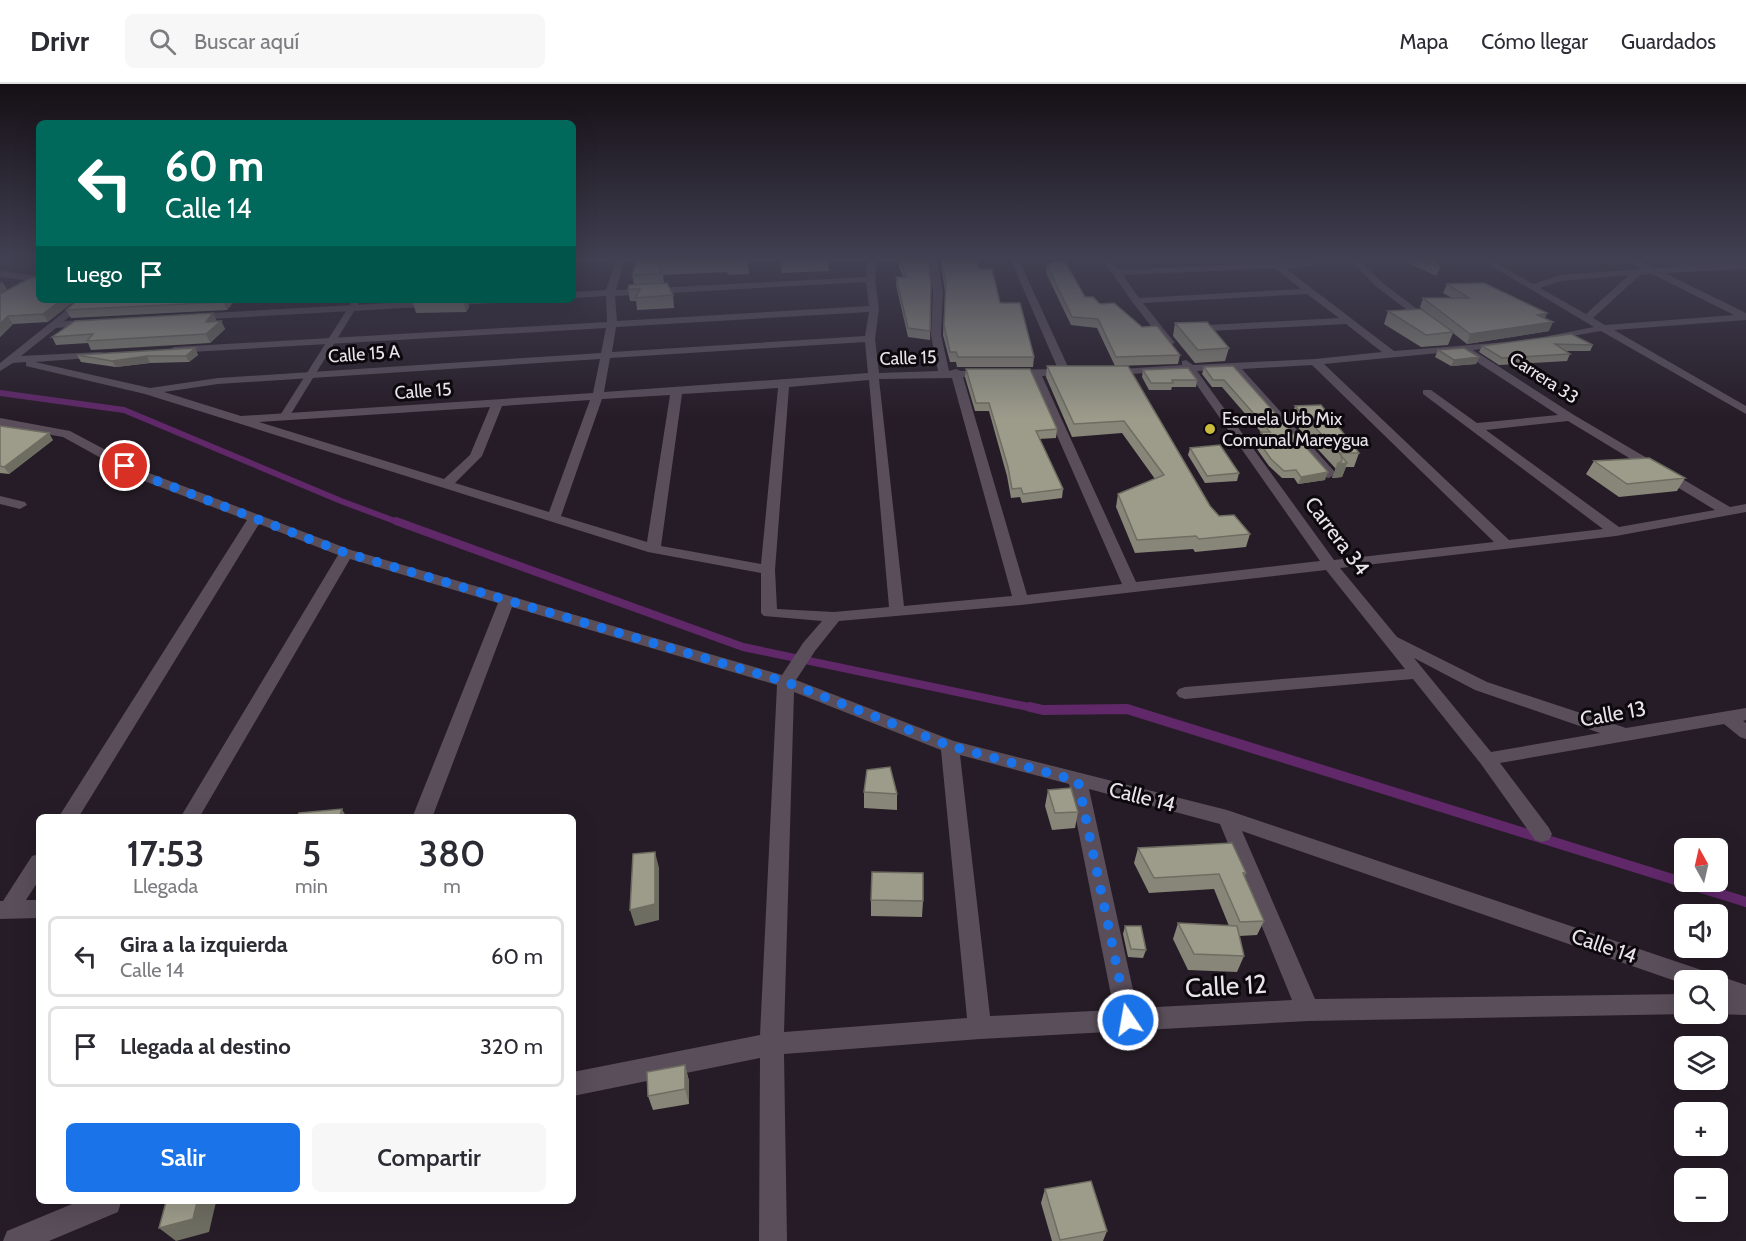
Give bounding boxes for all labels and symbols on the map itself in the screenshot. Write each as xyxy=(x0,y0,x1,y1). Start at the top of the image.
street label: Calle 15 A xyxy=(327,341,401,367)
street label: Calle 15 xyxy=(879,346,937,370)
street label: Carrera 33 xyxy=(1505,348,1583,408)
street label: Calle 15 xyxy=(394,378,452,404)
place label: Escuela Urb Mix Comunal Mareygua xyxy=(1222,408,1369,451)
marker: Escuela Urb Mix Comunal Mareygua xyxy=(1203,422,1217,436)
pin xyxy=(99,440,150,491)
street label: Carrera 34 xyxy=(1300,492,1375,580)
street label: Calle 13 xyxy=(1578,695,1648,732)
street label: Calle 14 xyxy=(1106,776,1178,817)
north arrow xyxy=(1674,838,1728,892)
street label: Calle 14 xyxy=(1568,923,1640,968)
street label: Calle 12 xyxy=(1184,968,1268,1004)
position arrow xyxy=(1096,988,1160,1052)

